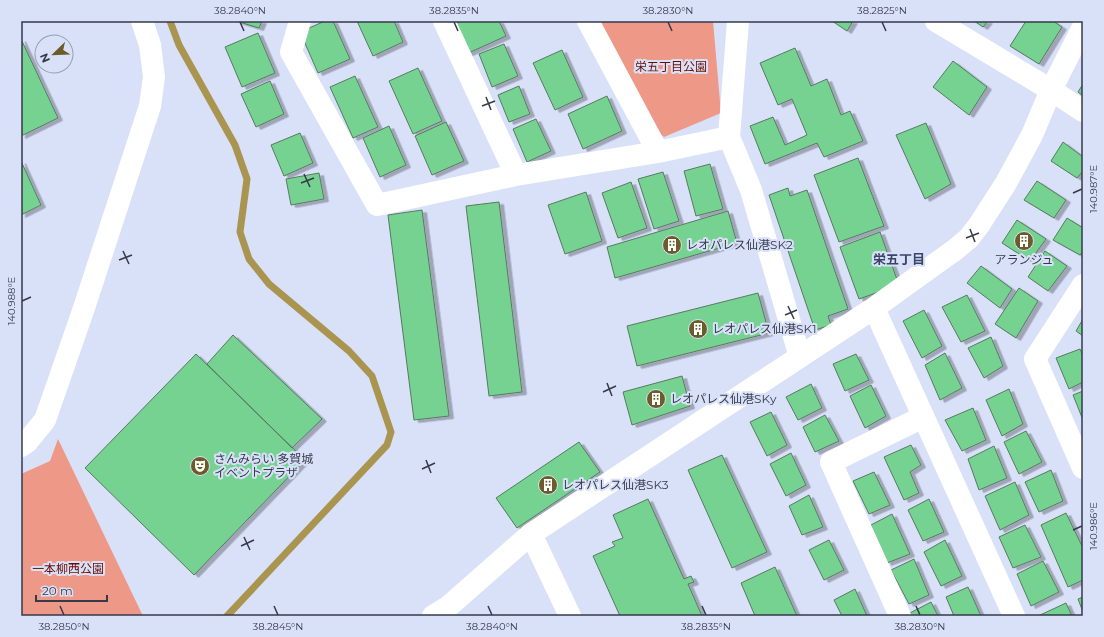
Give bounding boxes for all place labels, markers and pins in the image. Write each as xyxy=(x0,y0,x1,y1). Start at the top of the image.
building icon: アランジュ xyxy=(1013,230,1035,252)
building icon: レオパレス仙港SK2 xyxy=(661,234,683,256)
place label: レオパレス仙港SK2 xyxy=(686,237,793,252)
place label: アランジュ xyxy=(994,252,1054,267)
building icon: レオパレス仙港SK1 xyxy=(687,318,709,340)
place label: レオパレス仙港SK1 xyxy=(712,321,817,336)
building icon: レオパレス仙港SKy xyxy=(645,388,667,410)
place label: レオパレス仙港SKy xyxy=(670,391,777,406)
place label: さんみらい 多賀城 イベントプラザ xyxy=(214,451,313,480)
theatre icon: さんみらい 多賀城 イベントプラザ xyxy=(189,455,211,477)
building icon: レオパレス仙港SK3 xyxy=(537,474,559,496)
place label: レオパレス仙港SK3 xyxy=(562,477,669,492)

